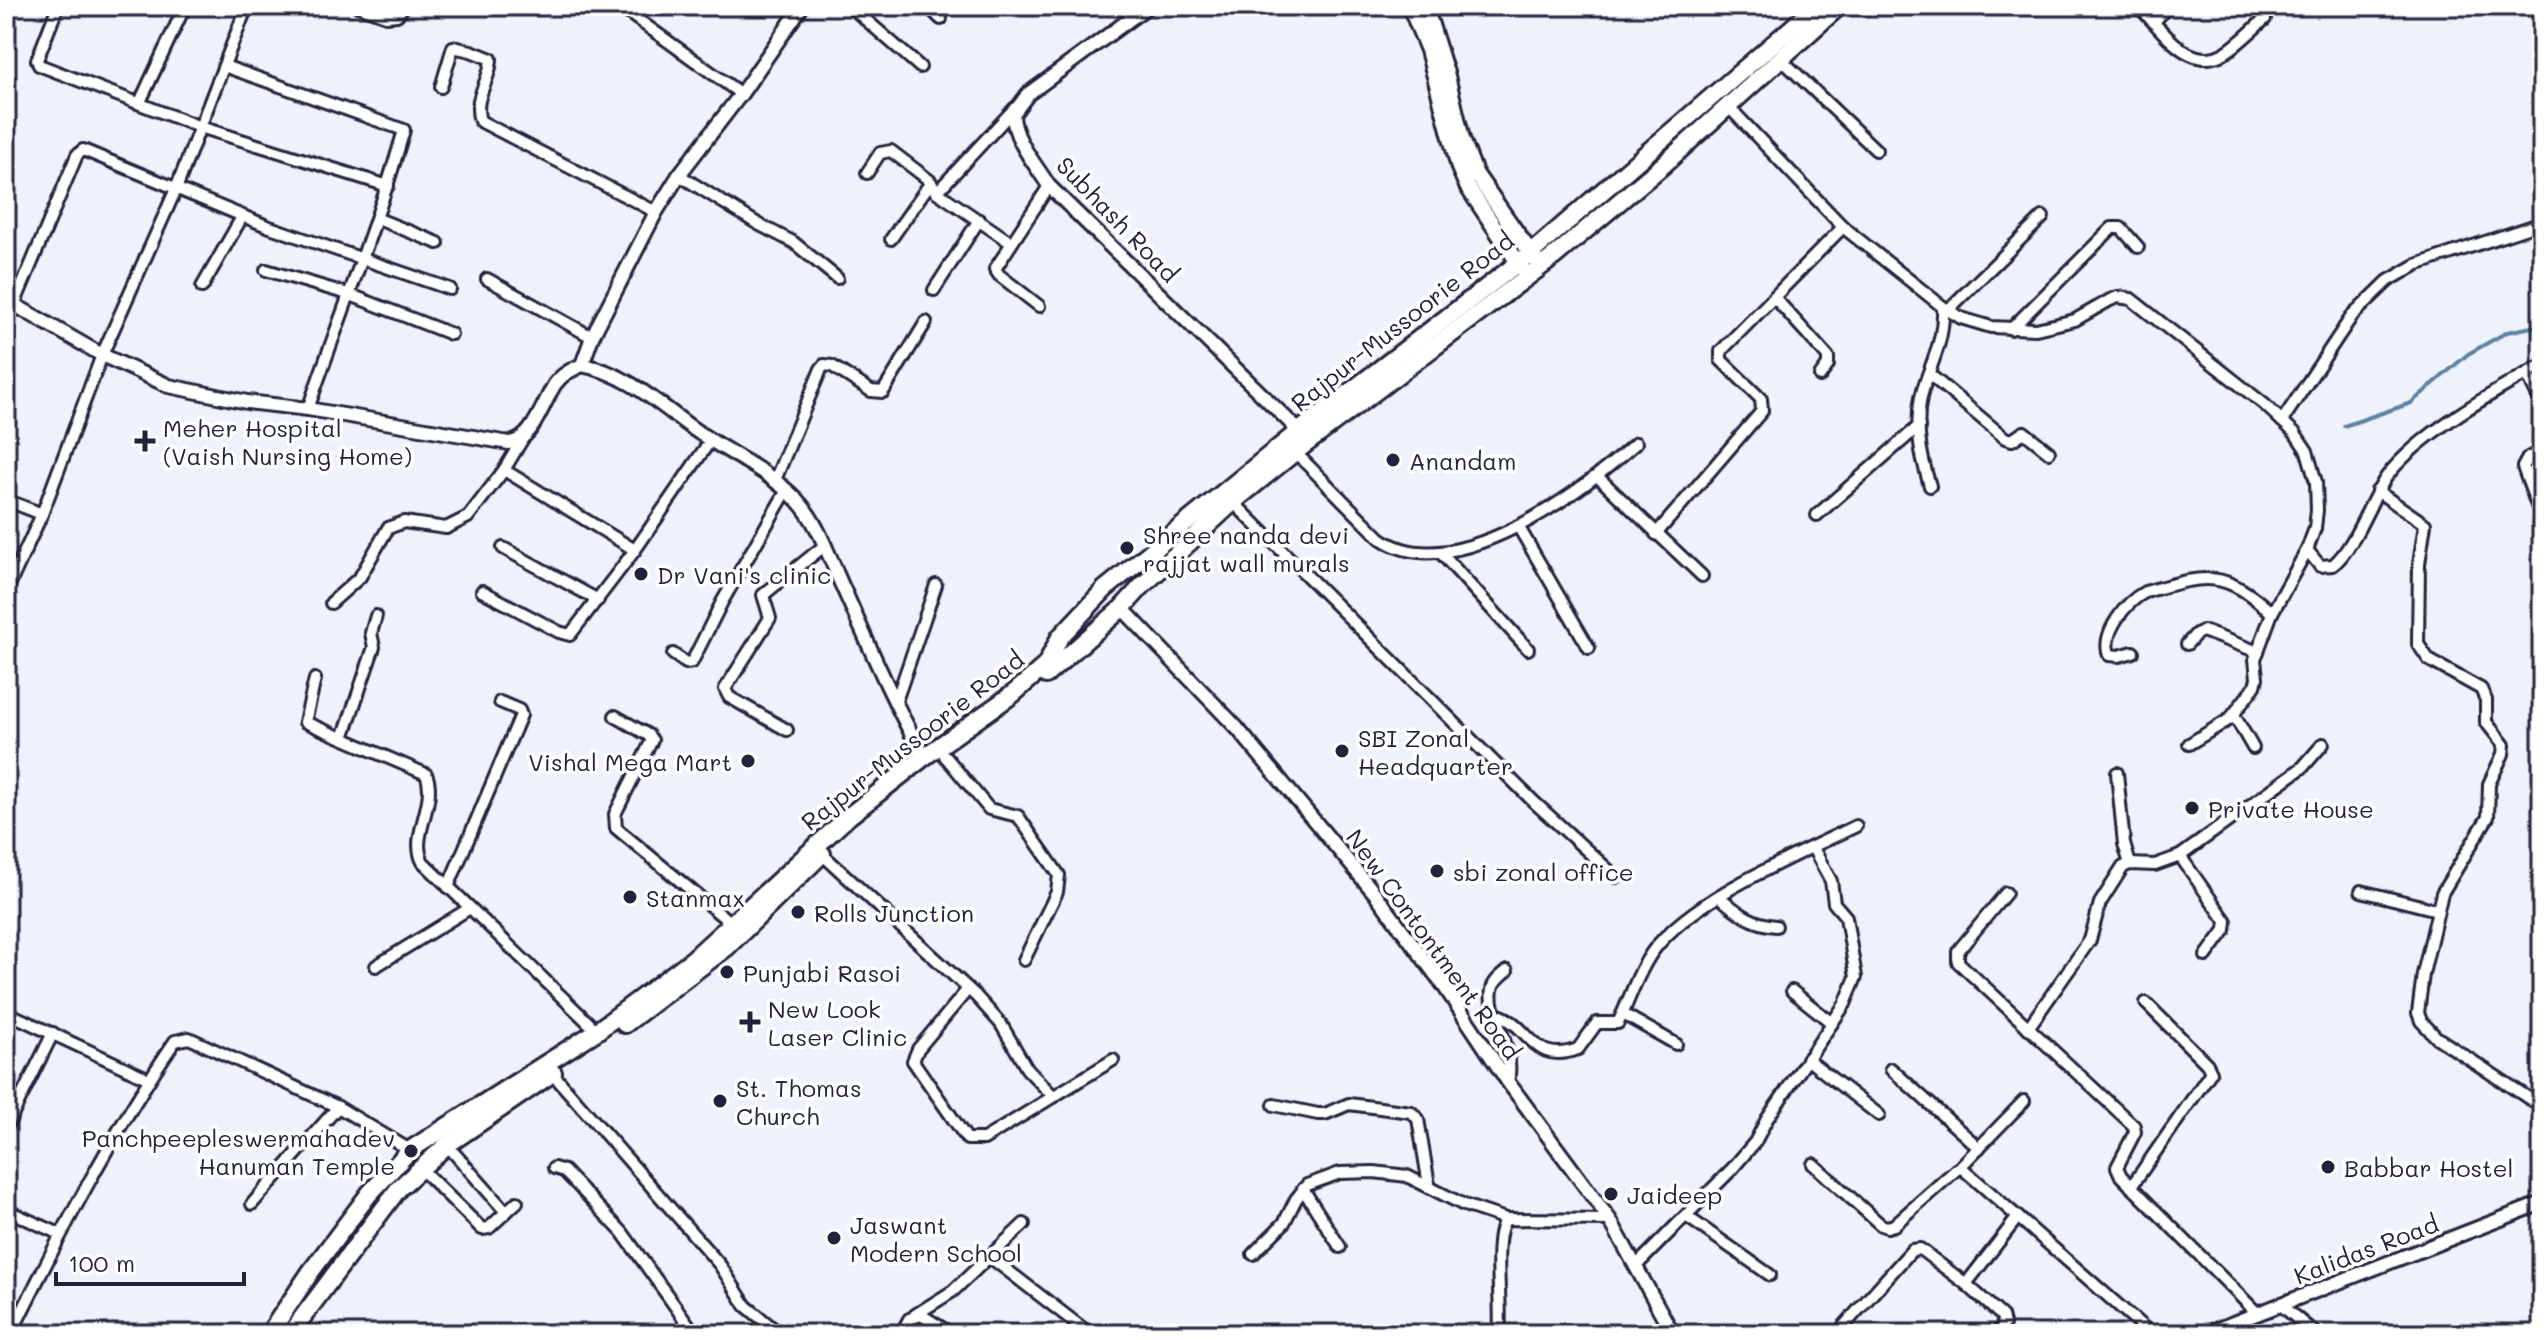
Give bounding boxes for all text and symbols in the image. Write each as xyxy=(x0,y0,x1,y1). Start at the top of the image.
street label: Subhash Road xyxy=(1050,150,1186,288)
street label: Rajpur-Mussoorie Road xyxy=(1284,224,1520,418)
place label: Meher Hospital (Vaish Nursing Home) xyxy=(163,412,412,471)
marker: Meher Hospital (Vaish Nursing Home) xyxy=(134,430,156,452)
place label: Anandam xyxy=(1409,445,1516,476)
marker: Anandam xyxy=(1384,451,1402,469)
place label: Shree nanda devi rajjat wall murals xyxy=(1143,519,1350,578)
marker: Shree nanda devi rajjat wall murals xyxy=(1118,539,1136,557)
place label: Dr Vani's clinic xyxy=(657,559,831,590)
marker: Dr Vani's clinic xyxy=(632,565,650,583)
street label: Rajpur-Mussoorie Road xyxy=(794,643,1030,837)
place label: SBI Zonal Headquarter xyxy=(1358,722,1513,781)
marker: SBI Zonal Headquarter xyxy=(1333,742,1351,760)
place label: Vishal Mega Mart xyxy=(528,746,732,777)
marker: Vishal Mega Mart xyxy=(739,752,757,770)
place label: Private House xyxy=(2208,793,2374,824)
marker: Private House xyxy=(2183,799,2201,817)
street label: New Contontment Road xyxy=(1340,823,1528,1065)
place label: sbi zonal office xyxy=(1453,856,1634,887)
marker: sbi zonal office xyxy=(1428,862,1446,880)
place label: Stanmax xyxy=(646,882,745,913)
marker: Stanmax xyxy=(621,888,639,906)
place label: Rolls Junction xyxy=(814,897,974,928)
marker: Rolls Junction xyxy=(789,903,807,921)
place label: Punjabi Rasoi xyxy=(743,957,901,988)
marker: Punjabi Rasoi xyxy=(718,963,736,981)
place label: New Look Laser Clinic xyxy=(768,993,907,1052)
marker: New Look Laser Clinic xyxy=(739,1011,761,1033)
place label: St. Thomas Church xyxy=(736,1072,862,1131)
marker: St. Thomas Church xyxy=(711,1092,729,1110)
place label: Panchpeepleswermahadev Hanuman Temple xyxy=(82,1122,395,1181)
marker: Panchpeepleswermahadev Hanuman Temple xyxy=(402,1142,420,1160)
place label: Babbar Hostel xyxy=(2344,1152,2514,1183)
marker: Babbar Hostel xyxy=(2319,1158,2337,1176)
place label: Jaideep xyxy=(1627,1179,1722,1210)
marker: Jaideep xyxy=(1602,1185,1620,1203)
street label: Kalidas Road xyxy=(2289,1207,2443,1291)
place label: Jaswant Modern School xyxy=(850,1209,1022,1268)
marker: Jaswant Modern School xyxy=(825,1229,843,1247)
scale bar xyxy=(56,1236,244,1286)
text: 100 m xyxy=(68,1247,135,1278)

